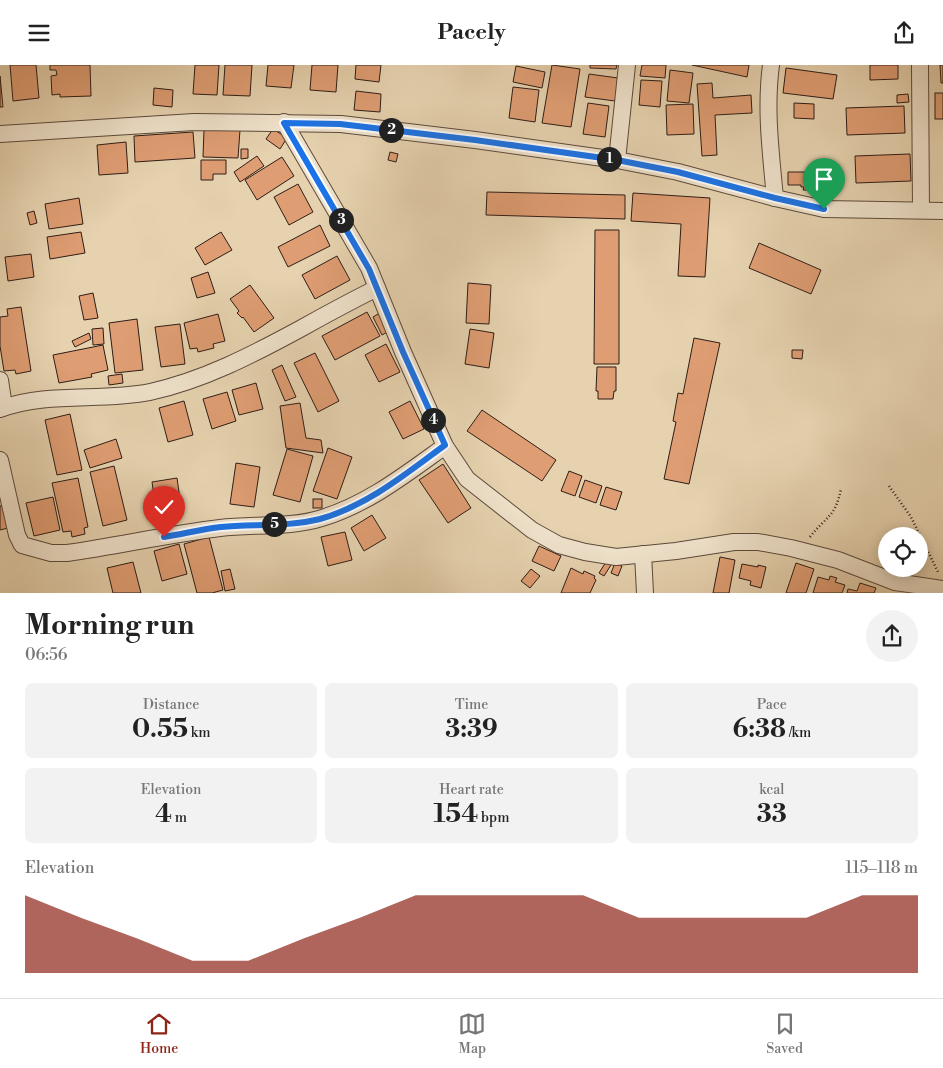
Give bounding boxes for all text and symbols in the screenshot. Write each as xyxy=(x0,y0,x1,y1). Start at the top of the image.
icon: menu xyxy=(25,19,53,47)
text: Pacely xyxy=(438,19,505,46)
icon: share xyxy=(890,19,918,47)
pin: 2 xyxy=(378,117,404,143)
text: 2 xyxy=(387,121,396,139)
pin: 1 xyxy=(596,147,622,171)
text: 1 xyxy=(606,150,613,168)
pin xyxy=(803,158,845,209)
icon: arrive xyxy=(810,165,838,193)
pin: 3 xyxy=(328,207,354,233)
text: 3 xyxy=(337,211,346,229)
pin: 4 xyxy=(420,407,446,433)
text: 4 xyxy=(429,411,438,429)
pin xyxy=(143,486,185,537)
icon: check xyxy=(150,493,178,521)
pin: 5 xyxy=(262,511,286,537)
text: 5 xyxy=(270,515,279,533)
map controls xyxy=(878,527,928,577)
button: locate xyxy=(878,527,928,577)
text: Morning run xyxy=(25,608,194,643)
button: share xyxy=(866,610,918,662)
text: 06:56 xyxy=(25,645,67,665)
text: Distance xyxy=(143,696,199,714)
text: Time xyxy=(455,696,488,714)
text: Pace xyxy=(757,696,787,714)
text: 0.55 xyxy=(132,714,188,745)
text: 3:39 xyxy=(445,714,498,745)
text: 6:38 xyxy=(732,714,786,745)
text: km xyxy=(188,724,210,742)
text: /km xyxy=(786,724,811,742)
text: Elevation xyxy=(141,781,201,799)
text: Heart rate xyxy=(439,781,504,799)
text: kcal xyxy=(759,781,785,799)
text: 4 xyxy=(155,799,172,830)
text: 154 xyxy=(434,799,478,830)
text: 33 xyxy=(757,799,787,830)
text: m xyxy=(172,809,187,827)
text: bpm xyxy=(478,809,509,827)
text: Elevation xyxy=(25,858,94,878)
text: 115–118 m xyxy=(845,858,918,878)
tab: Home xyxy=(140,1010,178,1058)
tab: Map xyxy=(458,1010,486,1058)
tab: Saved xyxy=(766,1010,803,1058)

